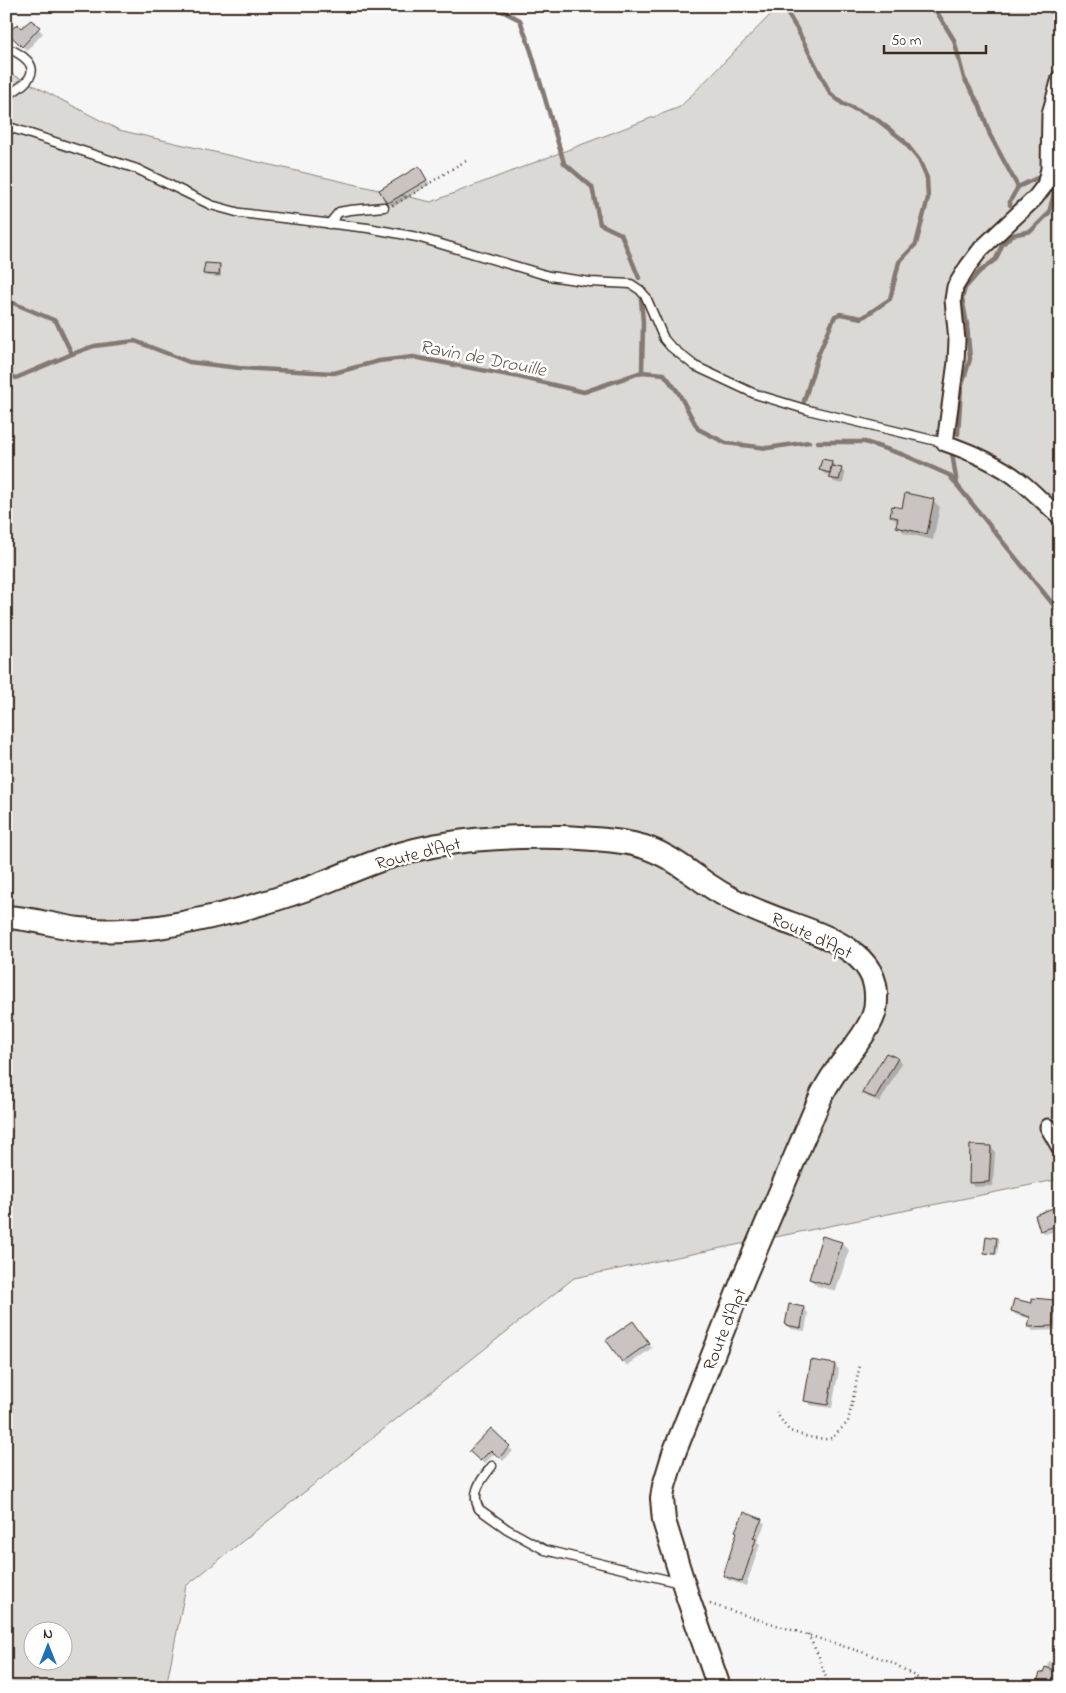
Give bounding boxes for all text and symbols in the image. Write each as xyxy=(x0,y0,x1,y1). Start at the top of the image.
scale bar xyxy=(884,22,986,54)
text: 50 m xyxy=(891,30,922,52)
water label: Ravin de Drouille xyxy=(417,334,550,385)
street label: Route d'Apt xyxy=(373,832,464,878)
street label: Route d'Apt xyxy=(766,907,856,967)
street label: Route d'Apt xyxy=(697,1285,754,1375)
north arrow xyxy=(22,1620,72,1670)
text: N xyxy=(43,1624,53,1645)

